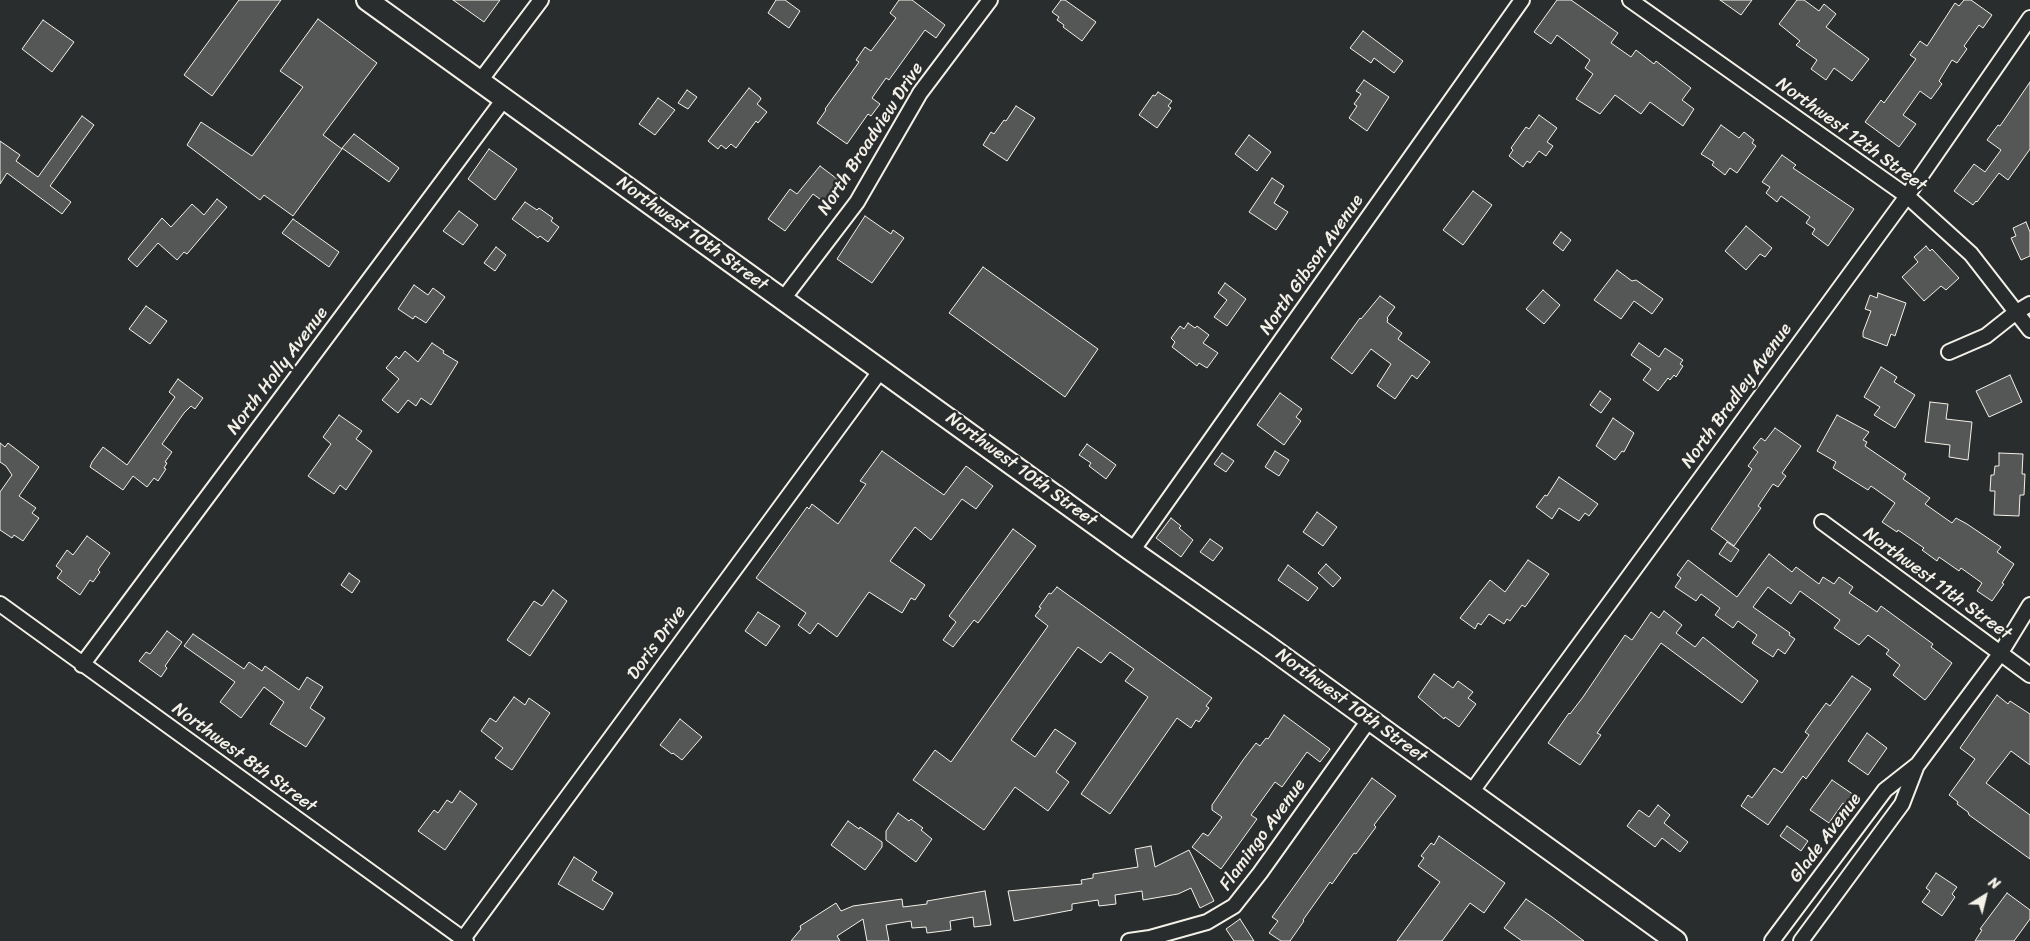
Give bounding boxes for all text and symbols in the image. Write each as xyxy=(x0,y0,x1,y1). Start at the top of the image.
street label: North Broadview Drive xyxy=(814,59,928,219)
street label: Northwest 12th Street xyxy=(1772,73,1930,197)
street label: Northwest 10th Street xyxy=(612,172,772,296)
street label: North Gibson Avenue xyxy=(1255,191,1369,339)
street label: North Holly Avenue xyxy=(223,303,333,439)
street label: North Bradley Avenue xyxy=(1677,319,1797,473)
street label: Northwest 10th Street xyxy=(941,408,1101,532)
street label: Northwest 11th Street xyxy=(1859,523,2015,645)
street label: Doris Drive xyxy=(623,602,691,684)
street label: Northwest 10th Street xyxy=(1271,644,1431,768)
street label: Northwest 8th Street xyxy=(168,698,320,818)
street label: Flamingo Avenue xyxy=(1215,775,1311,895)
street label: Glade Avenue xyxy=(1785,789,1867,887)
text: N xyxy=(1983,870,2005,896)
north arrow xyxy=(1960,871,2010,921)

